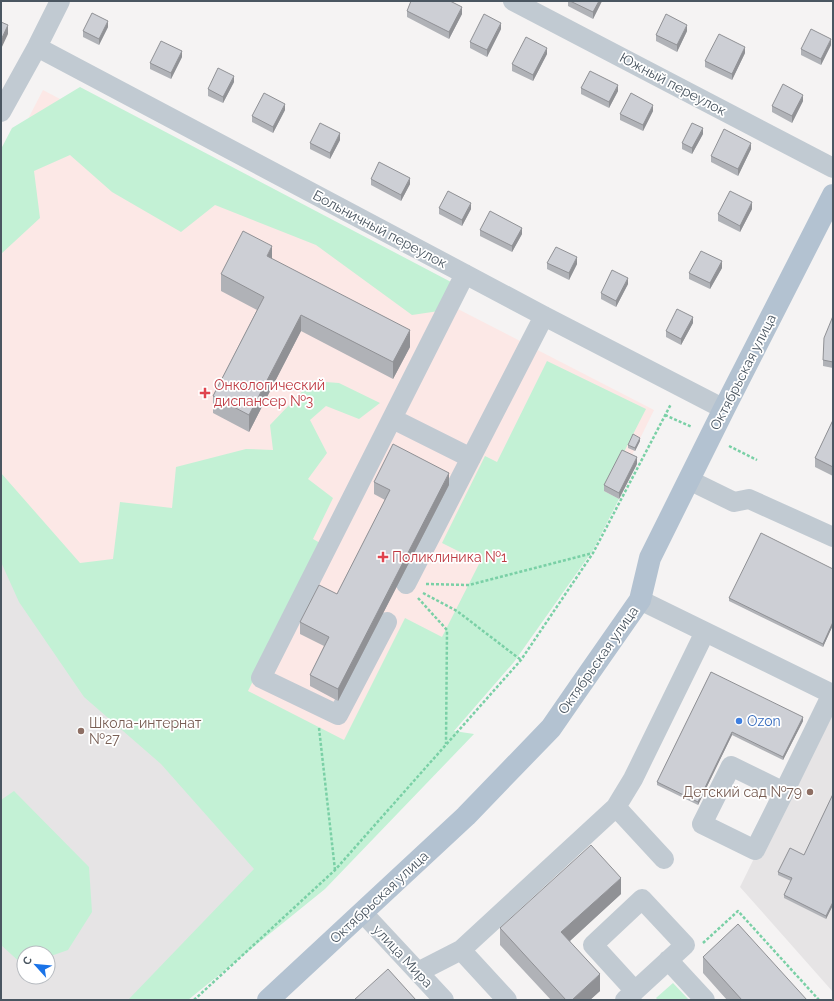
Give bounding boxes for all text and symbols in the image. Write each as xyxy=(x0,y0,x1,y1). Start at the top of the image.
street label: Южный переулок xyxy=(617,49,729,119)
street label: Больничный переулок xyxy=(310,187,450,271)
street label: Октябрьская улица xyxy=(707,311,779,433)
place label: Онкологический диспансер №3 xyxy=(214,377,325,409)
marker: Онкологический диспансер №3 xyxy=(199,387,211,399)
place label: Поликлиника №1 xyxy=(392,549,507,565)
marker: Поликлиника №1 xyxy=(377,551,389,563)
street label: Октябрьская улица xyxy=(555,603,641,717)
place label: Ozon xyxy=(747,713,781,729)
place label: Школа-интернат №27 xyxy=(89,715,202,747)
marker: Ozon xyxy=(734,716,744,726)
marker: Школа-интернат №27 xyxy=(76,726,86,736)
place label: Детский сад №79 xyxy=(683,784,802,800)
marker: Детский сад №79 xyxy=(805,787,815,797)
street label: Октябрьская улица xyxy=(327,847,431,947)
street label: улица Мира xyxy=(370,921,436,991)
north arrow xyxy=(16,945,56,985)
text: С xyxy=(20,954,35,967)

